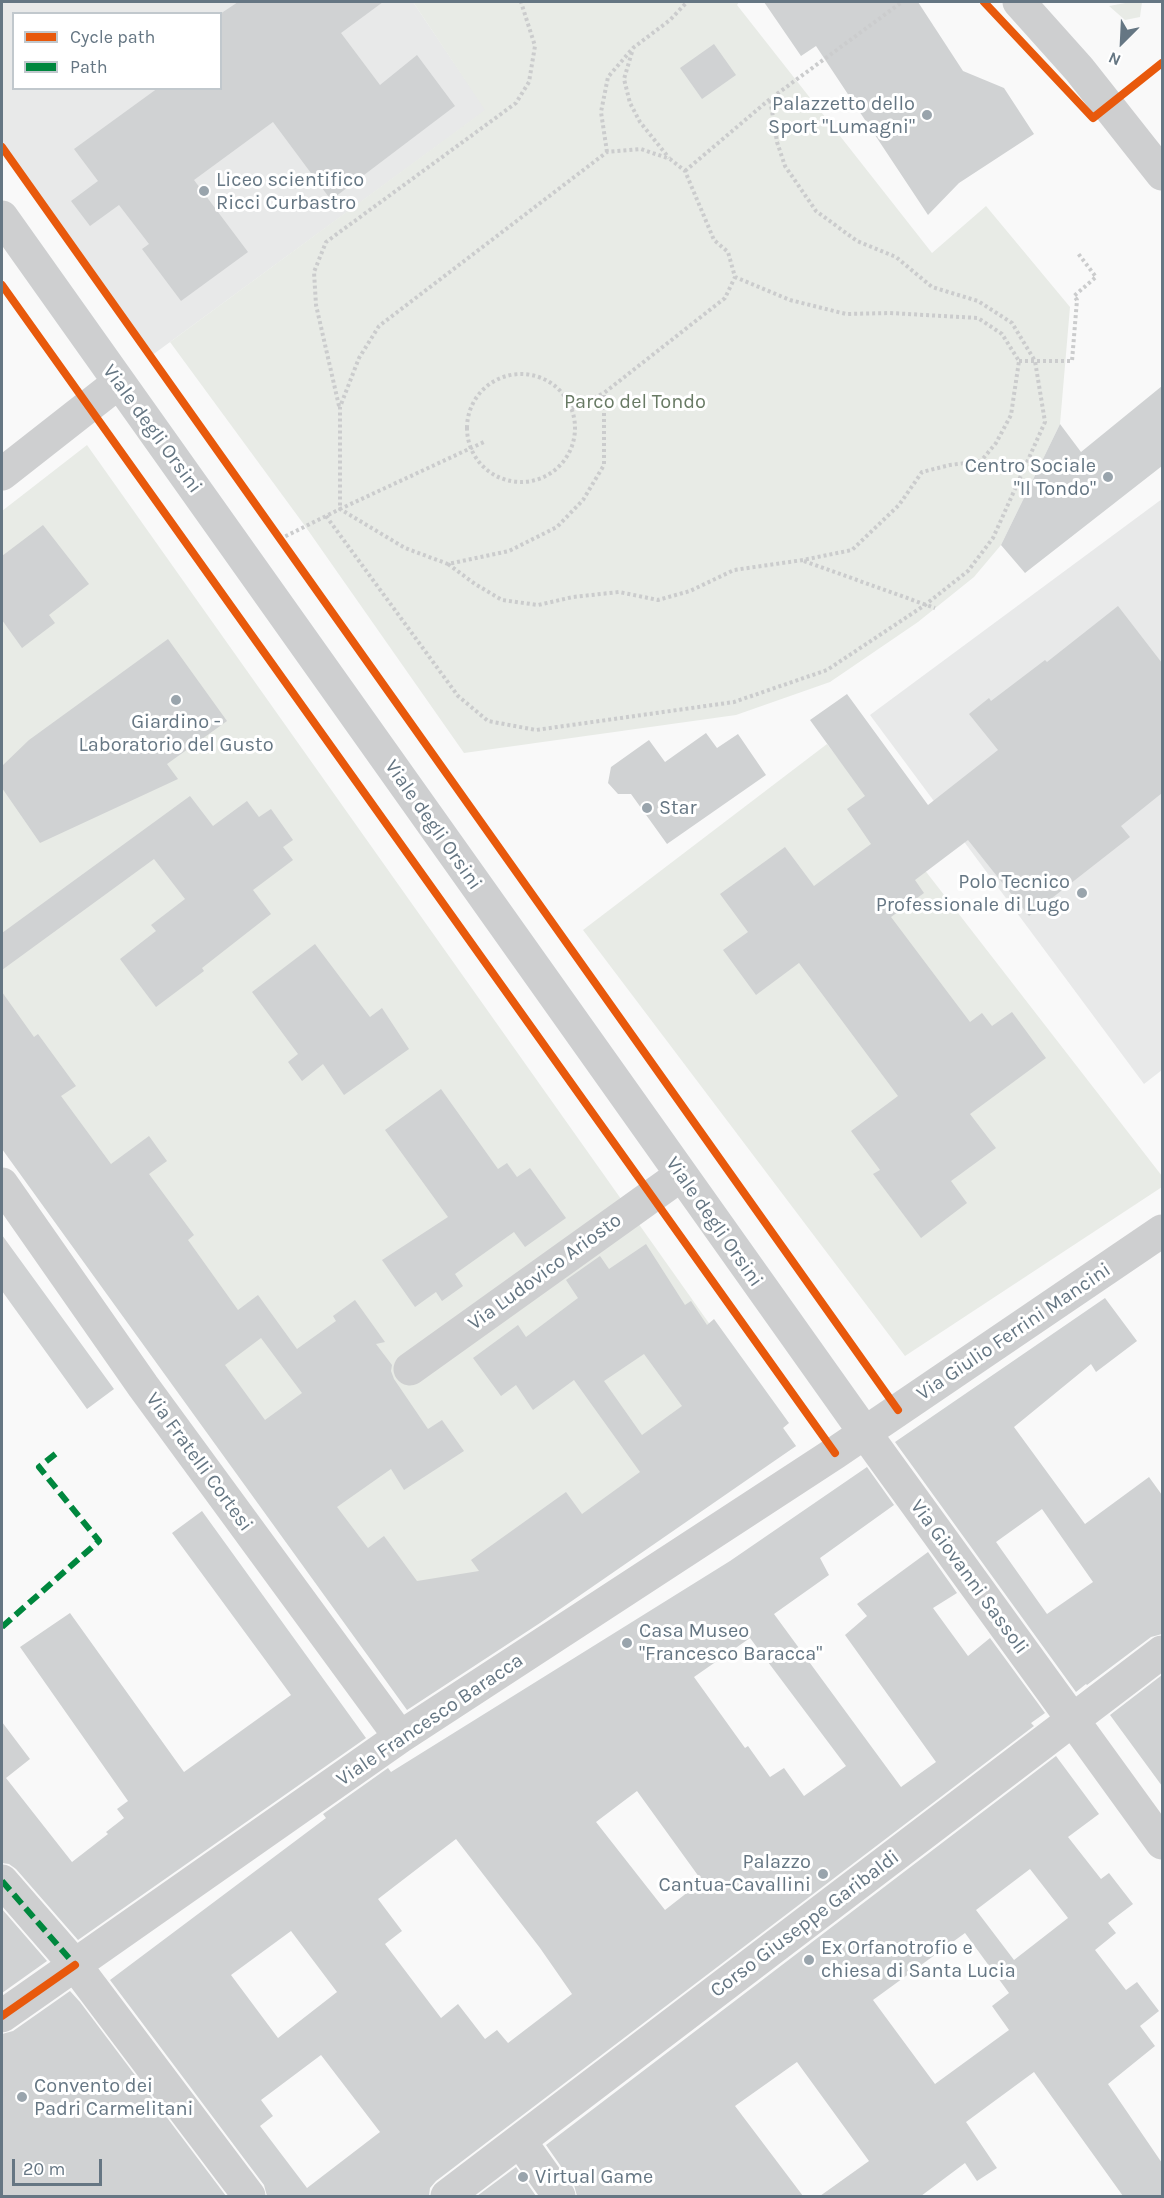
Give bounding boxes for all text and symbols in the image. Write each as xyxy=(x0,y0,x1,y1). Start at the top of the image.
legend xyxy=(12,12,222,90)
north arrow xyxy=(1092,12,1152,72)
text: Cycle path xyxy=(70,26,155,48)
text: N xyxy=(1105,48,1124,70)
text: Path xyxy=(70,56,108,78)
place label: Palazzetto dello Sport "Lumagni" xyxy=(768,92,915,139)
marker: Palazzetto dello Sport "Lumagni" xyxy=(920,108,934,122)
place label: Liceo scientifico Ricci Curbastro xyxy=(216,168,364,215)
marker: Liceo scientifico Ricci Curbastro xyxy=(197,184,211,198)
street label: Viale degli Orsini xyxy=(97,360,207,498)
park label: Parco del Tondo xyxy=(564,390,706,414)
place label: Centro Sociale "Il Tondo" xyxy=(965,454,1096,501)
marker: Centro Sociale "Il Tondo" xyxy=(1101,470,1115,484)
marker: Giardino - Laboratorio del Gusto xyxy=(169,693,183,707)
place label: Giardino - Laboratorio del Gusto xyxy=(78,710,274,757)
street label: Viale degli Orsini xyxy=(379,755,487,895)
place label: Star xyxy=(659,796,697,820)
marker: Star xyxy=(640,801,654,815)
place label: Polo Tecnico Professionale di Lugo xyxy=(876,870,1070,917)
marker: Polo Tecnico Professionale di Lugo xyxy=(1075,886,1089,900)
street label: Viale degli Orsini xyxy=(660,1152,768,1292)
street label: Via Ludovico Ariosto xyxy=(464,1208,626,1336)
street label: Via Giulio Ferrini Mancini xyxy=(912,1258,1116,1406)
street label: Via Fratelli Cortesi xyxy=(140,1388,258,1536)
street label: Via Giovanni Sassoli xyxy=(905,1495,1033,1659)
place label: Casa Museo "Francesco Baracca" xyxy=(639,1619,822,1666)
marker: Casa Museo "Francesco Baracca" xyxy=(620,1636,634,1650)
street label: Viale Francesco Baracca xyxy=(332,1649,528,1791)
street label: Corso Giuseppe Garibaldi xyxy=(706,1845,904,2003)
place label: Palazzo Cantua-Cavallini xyxy=(659,1850,811,1897)
marker: Palazzo Cantua-Cavallini xyxy=(816,1867,830,1881)
place label: Ex Orfanotrofio e chiesa di Santa Lucia xyxy=(821,1936,1016,1983)
marker: Ex Orfanotrofio e chiesa di Santa Lucia xyxy=(802,1953,816,1967)
place label: Convento dei Padri Carmelitani xyxy=(34,2074,193,2121)
marker: Convento dei Padri Carmelitani xyxy=(15,2090,29,2104)
scale bar xyxy=(15,2147,105,2185)
text: 20 m xyxy=(23,2158,65,2180)
place label: Virtual Game xyxy=(535,2165,653,2189)
marker: Virtual Game xyxy=(516,2170,530,2184)

